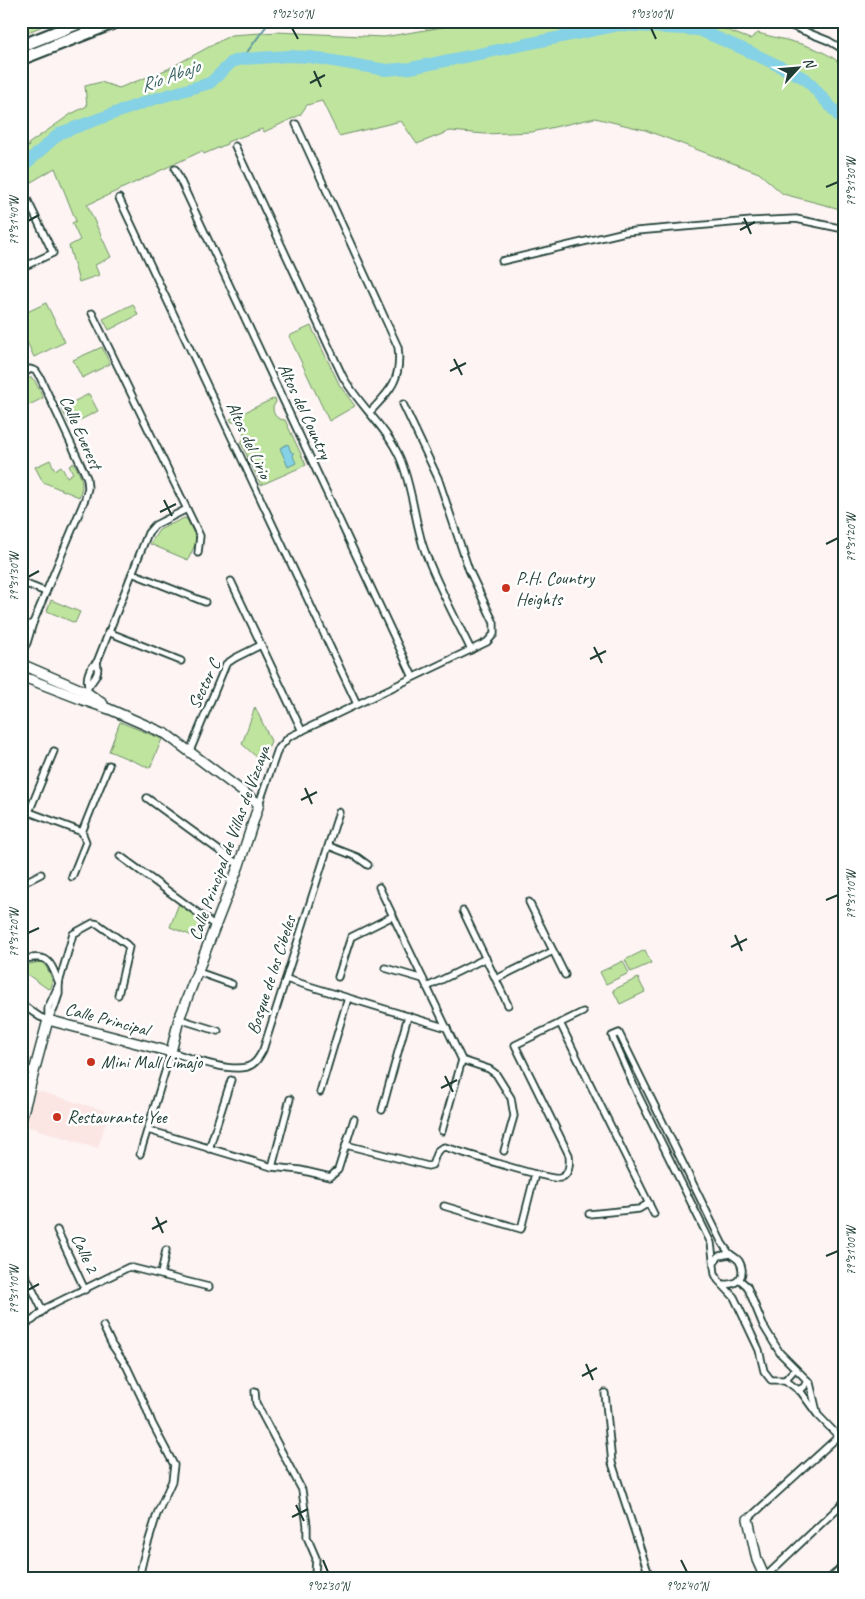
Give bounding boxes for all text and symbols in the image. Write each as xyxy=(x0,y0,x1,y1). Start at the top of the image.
text: 9°02'50"N xyxy=(271,6,315,22)
text: 9°03'00"N xyxy=(630,6,674,22)
north arrow xyxy=(772,42,822,92)
water label: Río Abajo xyxy=(137,53,205,98)
text: N xyxy=(800,55,820,72)
text: 79°31'30"W xyxy=(843,155,859,206)
text: 79°31'40"W xyxy=(6,194,22,245)
street label: Altos del Country xyxy=(273,359,338,464)
street label: Calle Everest xyxy=(55,392,108,475)
street label: Altos del Lirio xyxy=(222,398,277,483)
text: 79°31'20"W xyxy=(843,511,859,562)
text: 79°31'30"W xyxy=(6,550,22,601)
place label: P.H. Country Heights xyxy=(516,567,596,610)
marker: P.H. Country Heights xyxy=(500,582,512,594)
street label: Sector C xyxy=(183,653,226,712)
street label: Calle Principal de Villas de Vizcaya xyxy=(184,741,275,943)
text: 79°31'10"W xyxy=(843,868,859,919)
text: 79°31'20"W xyxy=(6,906,22,957)
street label: Bosque de los Cibeles xyxy=(241,911,301,1037)
street label: Calle Principal xyxy=(63,997,154,1041)
place label: Mini Mall Limajo xyxy=(101,1051,204,1073)
marker: Mini Mall Limajo xyxy=(85,1056,97,1068)
place label: Restaurante Yee xyxy=(67,1106,168,1128)
marker: Restaurante Yee xyxy=(51,1111,63,1123)
text: 79°31'00"W xyxy=(843,1224,859,1275)
street label: Calle 2 xyxy=(66,1230,104,1278)
text: 79°31'10"W xyxy=(6,1263,22,1314)
text: 9°02'30"N xyxy=(307,1578,351,1594)
text: 9°02'40"N xyxy=(666,1578,710,1594)

